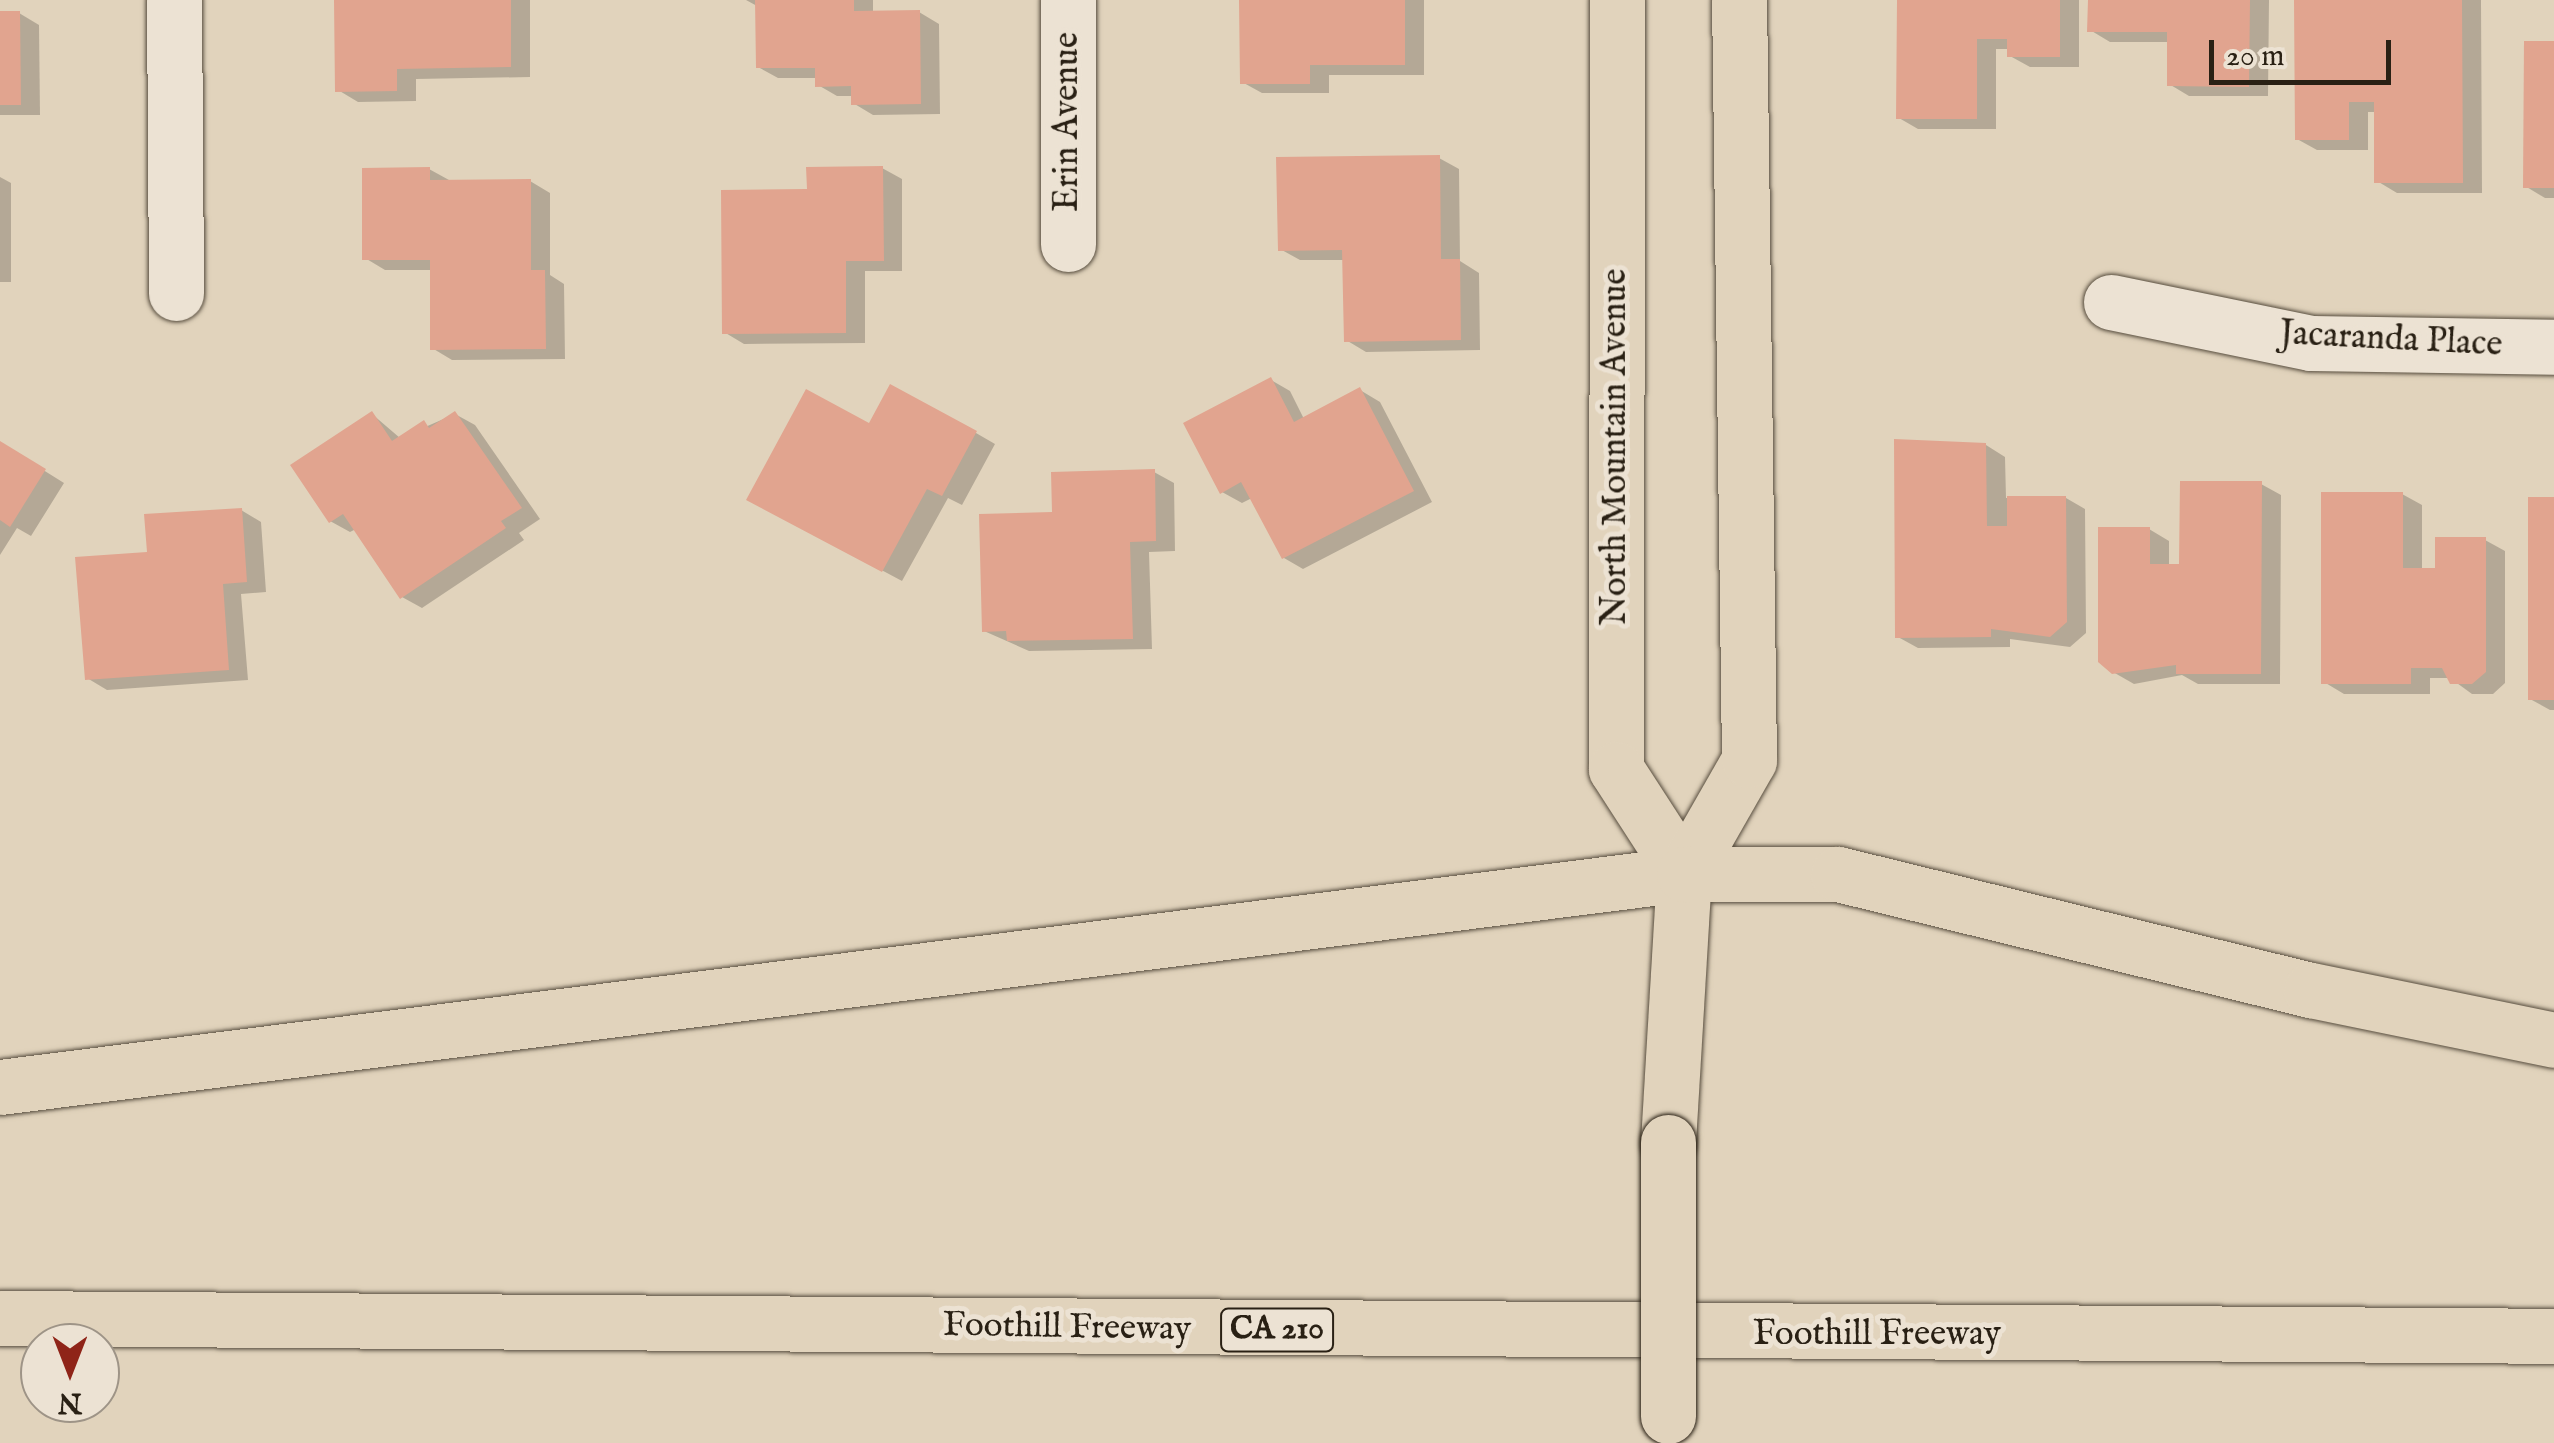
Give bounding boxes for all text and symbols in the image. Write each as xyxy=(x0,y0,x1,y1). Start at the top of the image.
scale bar xyxy=(2214,20,2396,82)
street label: Erin Avenue xyxy=(1047,32,1089,212)
text: 20 m xyxy=(2226,38,2285,76)
street label: North Mountain Avenue xyxy=(1595,269,1637,625)
street label: Jacaranda Place xyxy=(2279,313,2503,367)
road number: CA 210 xyxy=(1220,1303,1334,1357)
street label: Foothill Freeway xyxy=(943,1305,1191,1351)
street label: Foothill Freeway xyxy=(1753,1314,2001,1356)
north arrow xyxy=(20,1323,120,1423)
text: N xyxy=(58,1384,82,1419)

